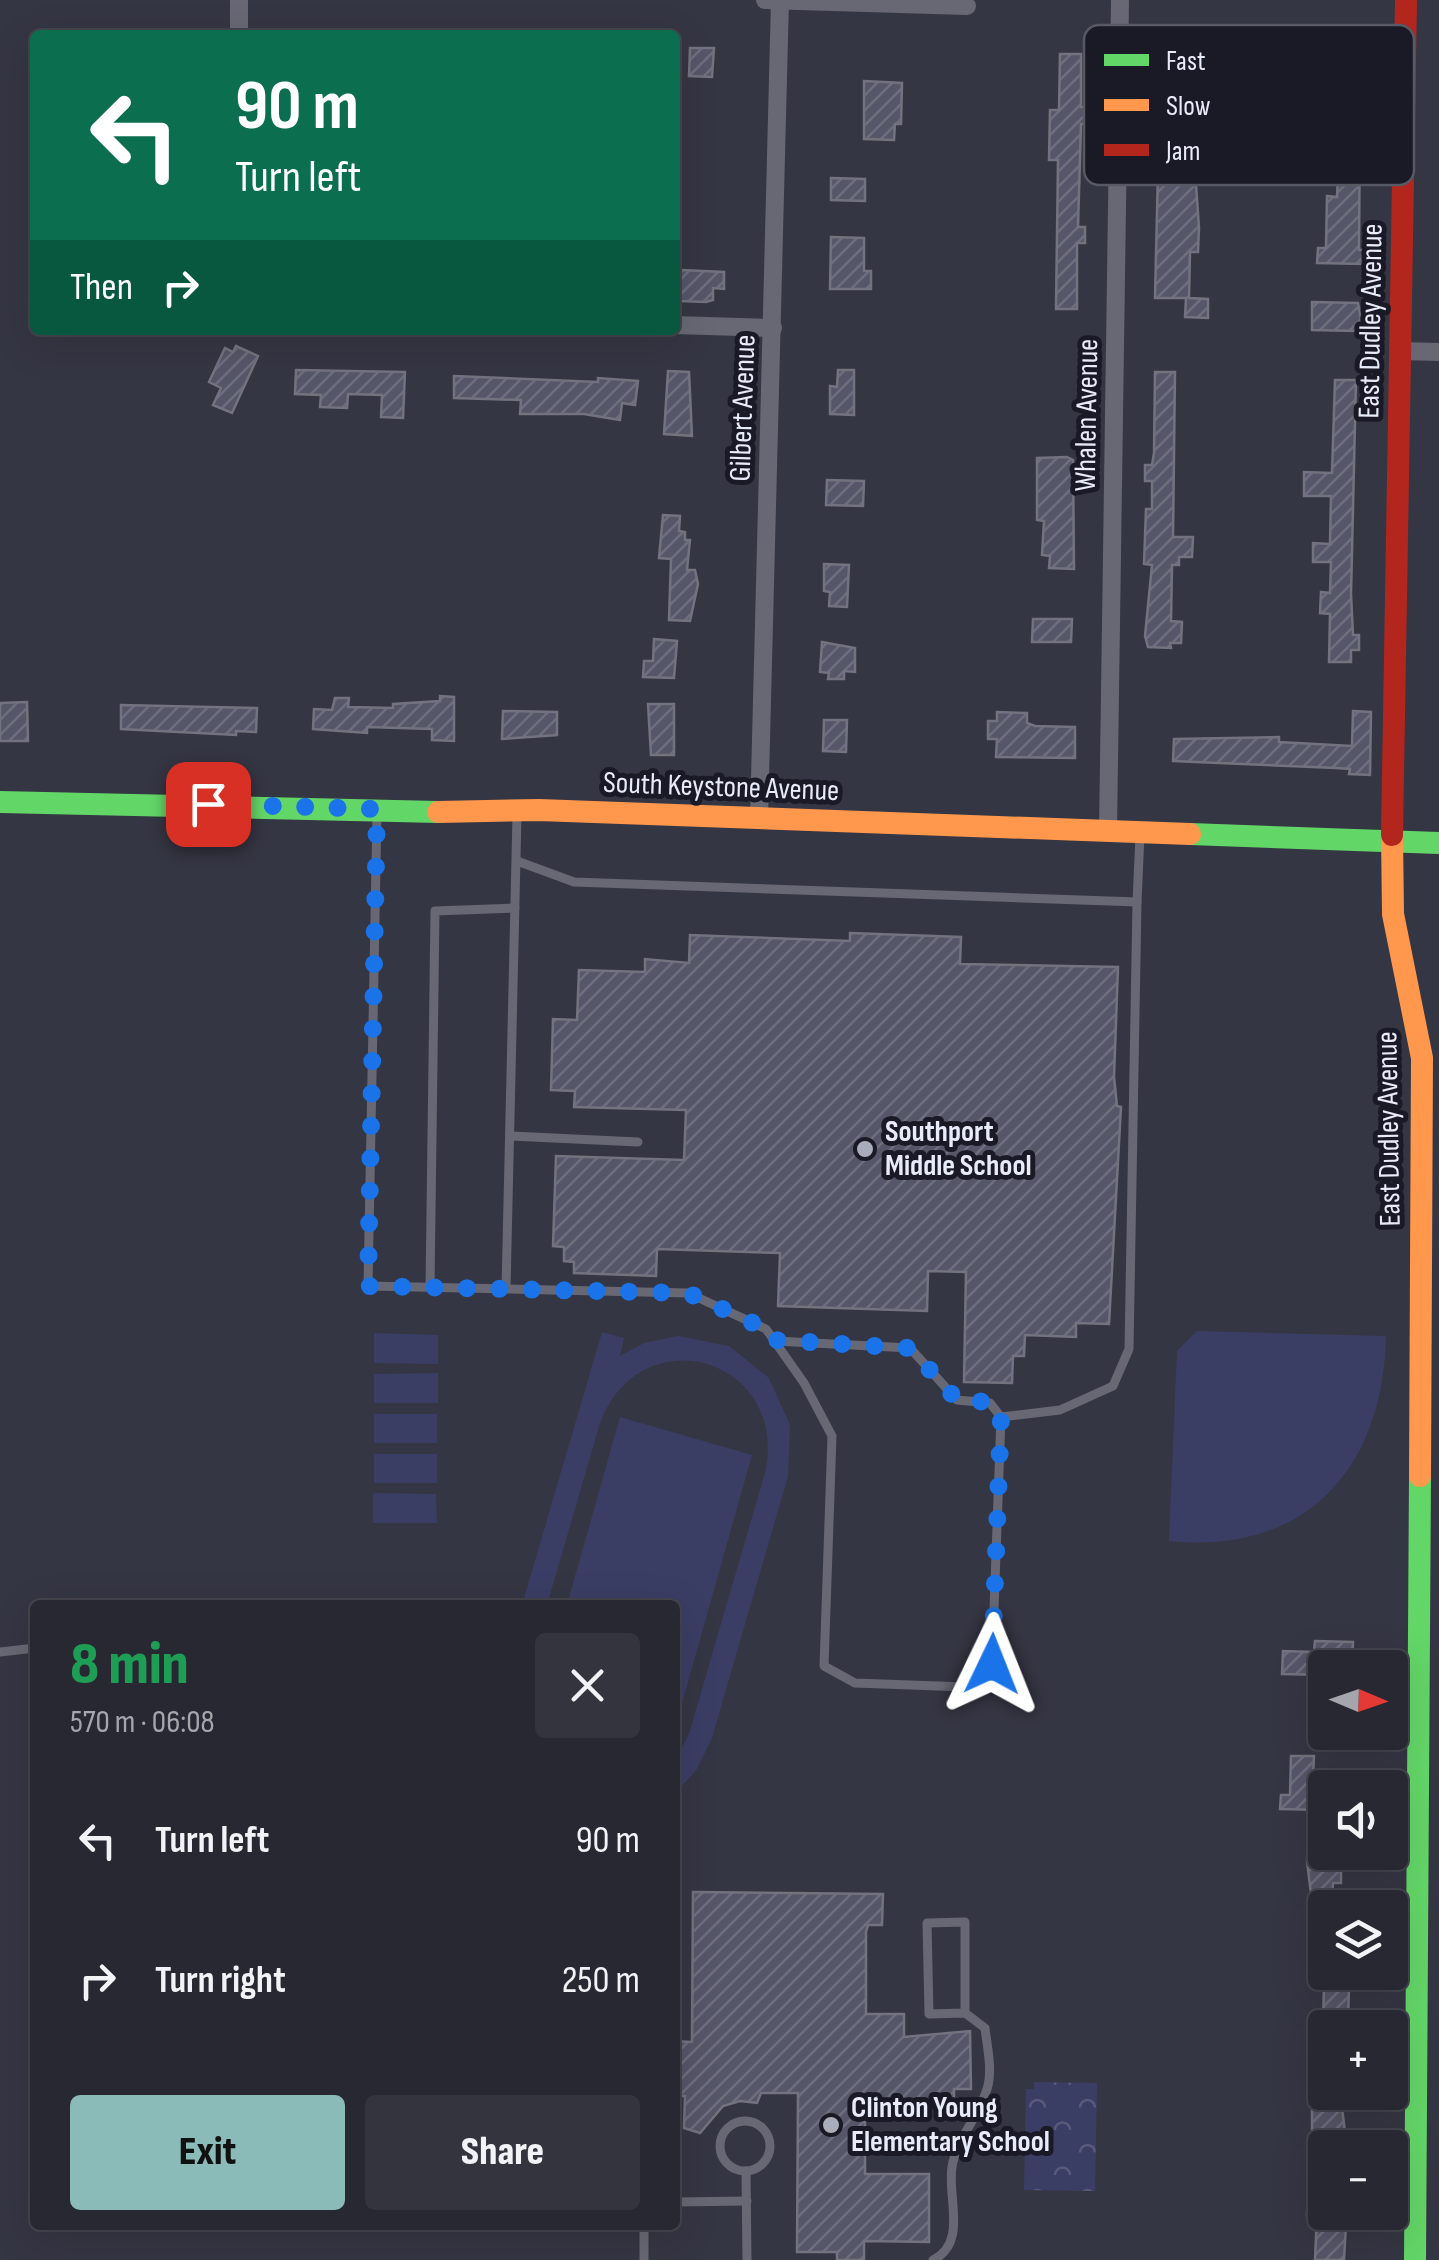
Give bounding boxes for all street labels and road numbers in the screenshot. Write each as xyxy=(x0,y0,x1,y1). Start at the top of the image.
street label: East Dudley Avenue xyxy=(1351,223,1391,419)
street label: Gilbert Avenue xyxy=(722,334,764,482)
street label: Whalen Avenue xyxy=(1068,338,1106,492)
street label: South Keystone Avenue xyxy=(602,765,840,809)
street label: East Dudley Avenue xyxy=(1369,1031,1409,1227)

